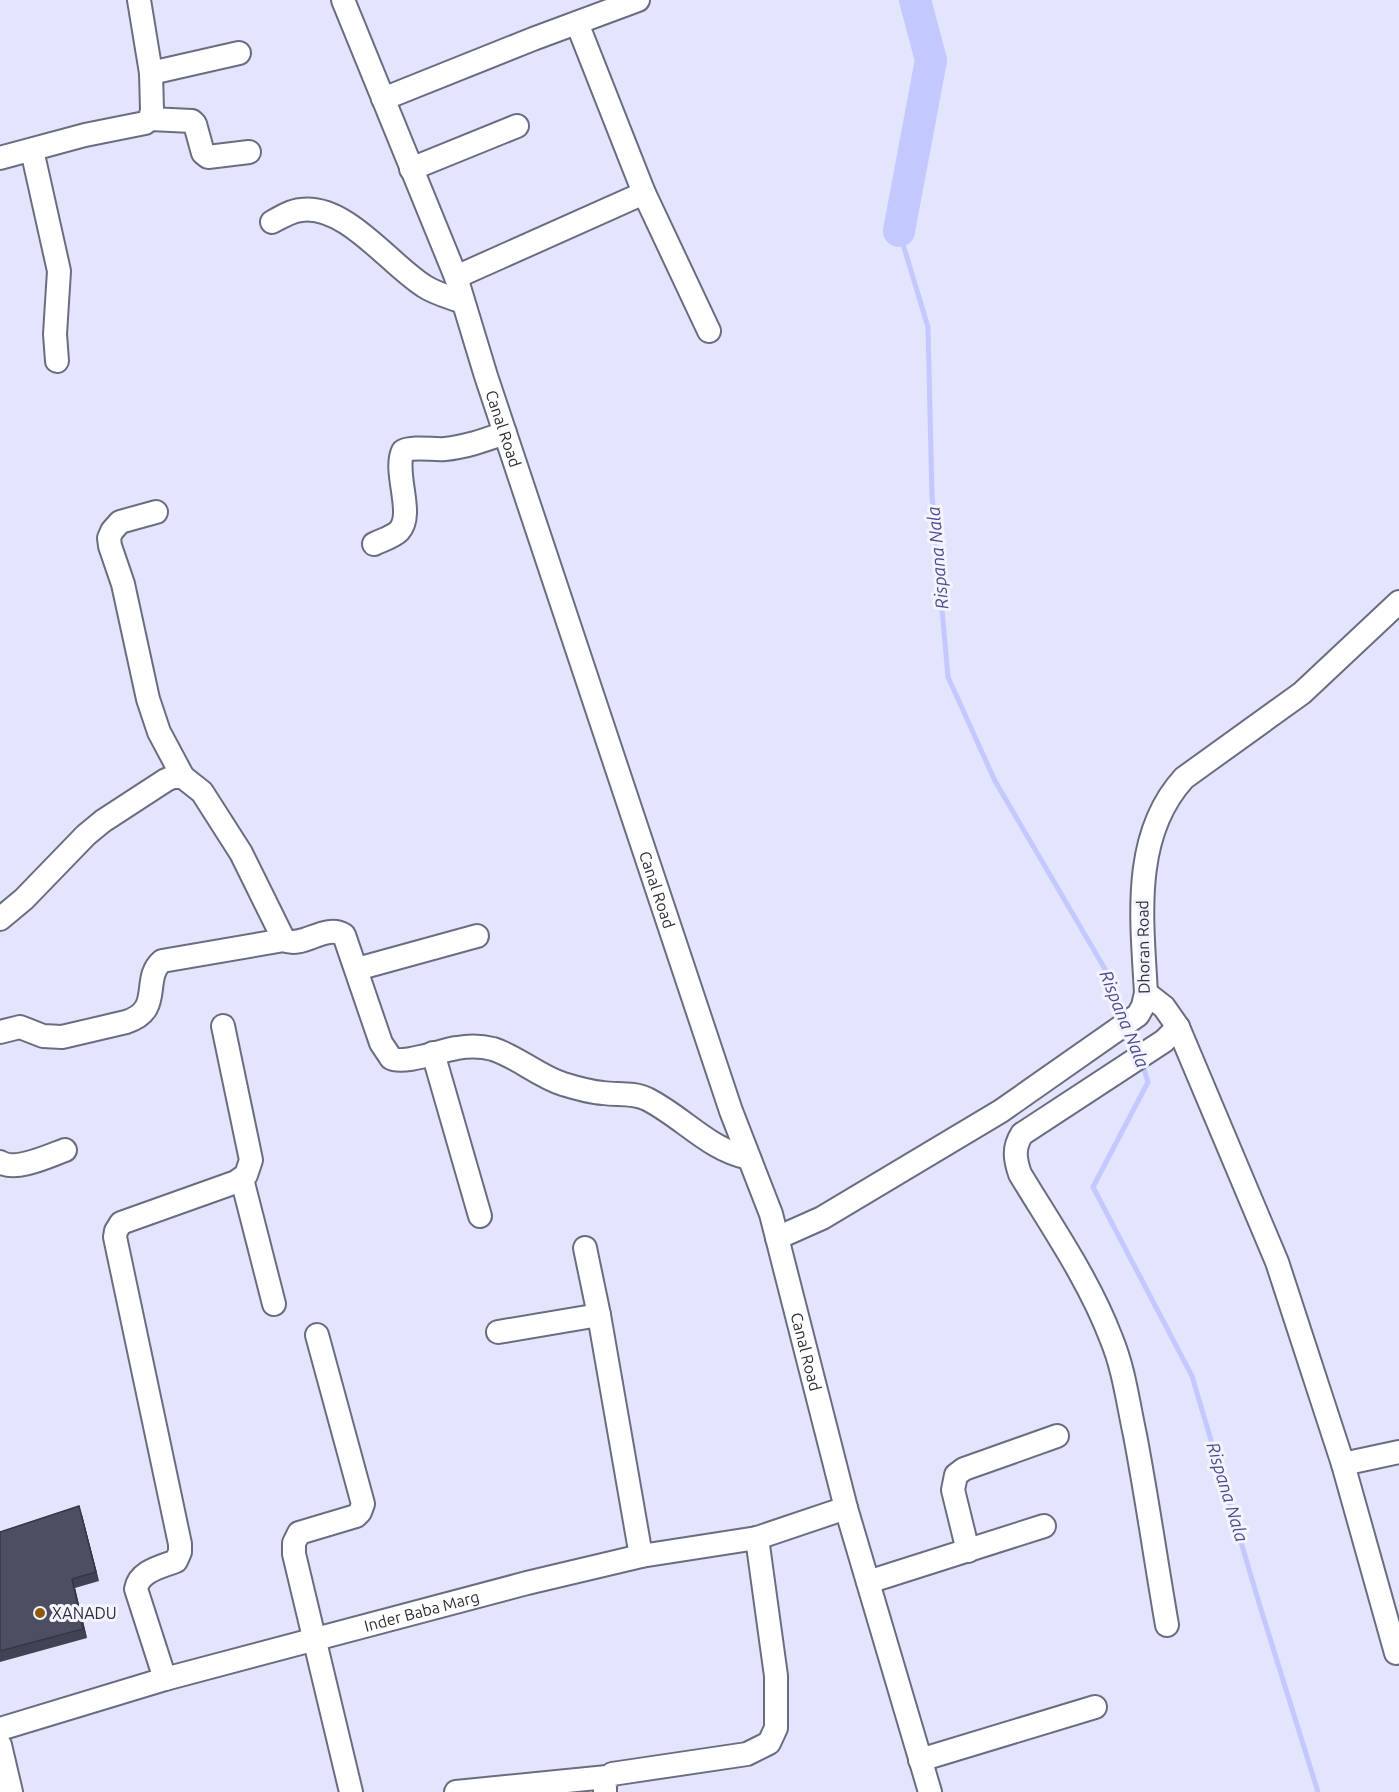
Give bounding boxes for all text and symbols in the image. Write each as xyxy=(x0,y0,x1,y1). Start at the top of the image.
street label: Canal Road xyxy=(482,388,525,469)
water label: Rispana Nala xyxy=(923,506,951,610)
street label: Canal Road xyxy=(636,849,678,931)
street label: Dhoran Road xyxy=(1133,900,1153,994)
water label: Rispana Nala xyxy=(1096,967,1154,1070)
street label: Canal Road xyxy=(787,1311,825,1393)
water label: Rispana Nala xyxy=(1203,1440,1253,1544)
street label: Inder Baba Marg xyxy=(362,1587,481,1635)
place label: XANADU xyxy=(52,1604,117,1622)
marker: XANADU xyxy=(33,1606,47,1620)

